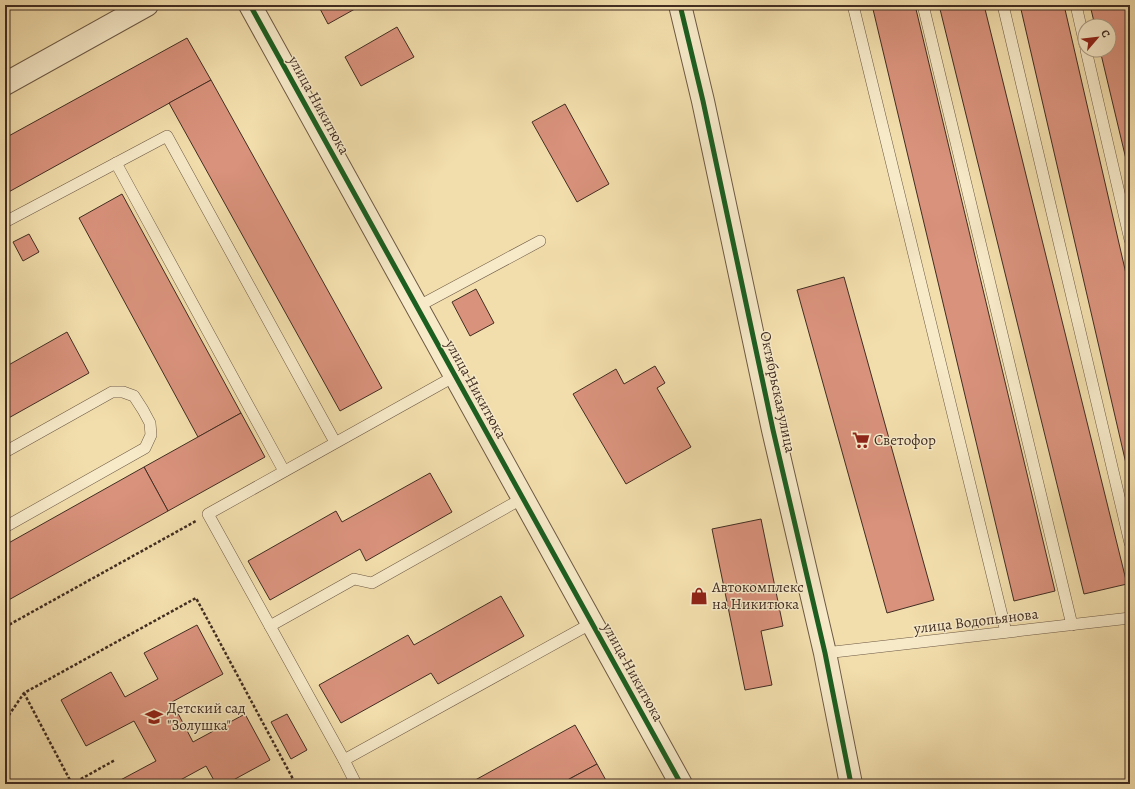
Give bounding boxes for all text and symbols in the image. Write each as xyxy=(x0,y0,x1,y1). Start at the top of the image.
north arrow xyxy=(1077,18,1117,58)
text: С xyxy=(1097,27,1114,40)
street label: улица Никитюка xyxy=(283,51,354,158)
street label: Октябрьская улица xyxy=(755,329,801,455)
street label: улица Никитюка xyxy=(440,335,511,442)
supermarket icon: Светофор xyxy=(851,430,871,450)
place label: Светофор xyxy=(874,430,936,450)
place label: Автокомплекс на Никитюка xyxy=(711,577,804,614)
shop icon: Автокомплекс на Никитюка xyxy=(689,586,709,606)
street label: улица Водопьянова xyxy=(912,603,1039,639)
street label: улица Никитюка xyxy=(597,618,668,725)
place label: Детский сад "Золушка" xyxy=(167,698,246,735)
school or university icon: Детский сад "Золушка" xyxy=(144,707,164,727)

